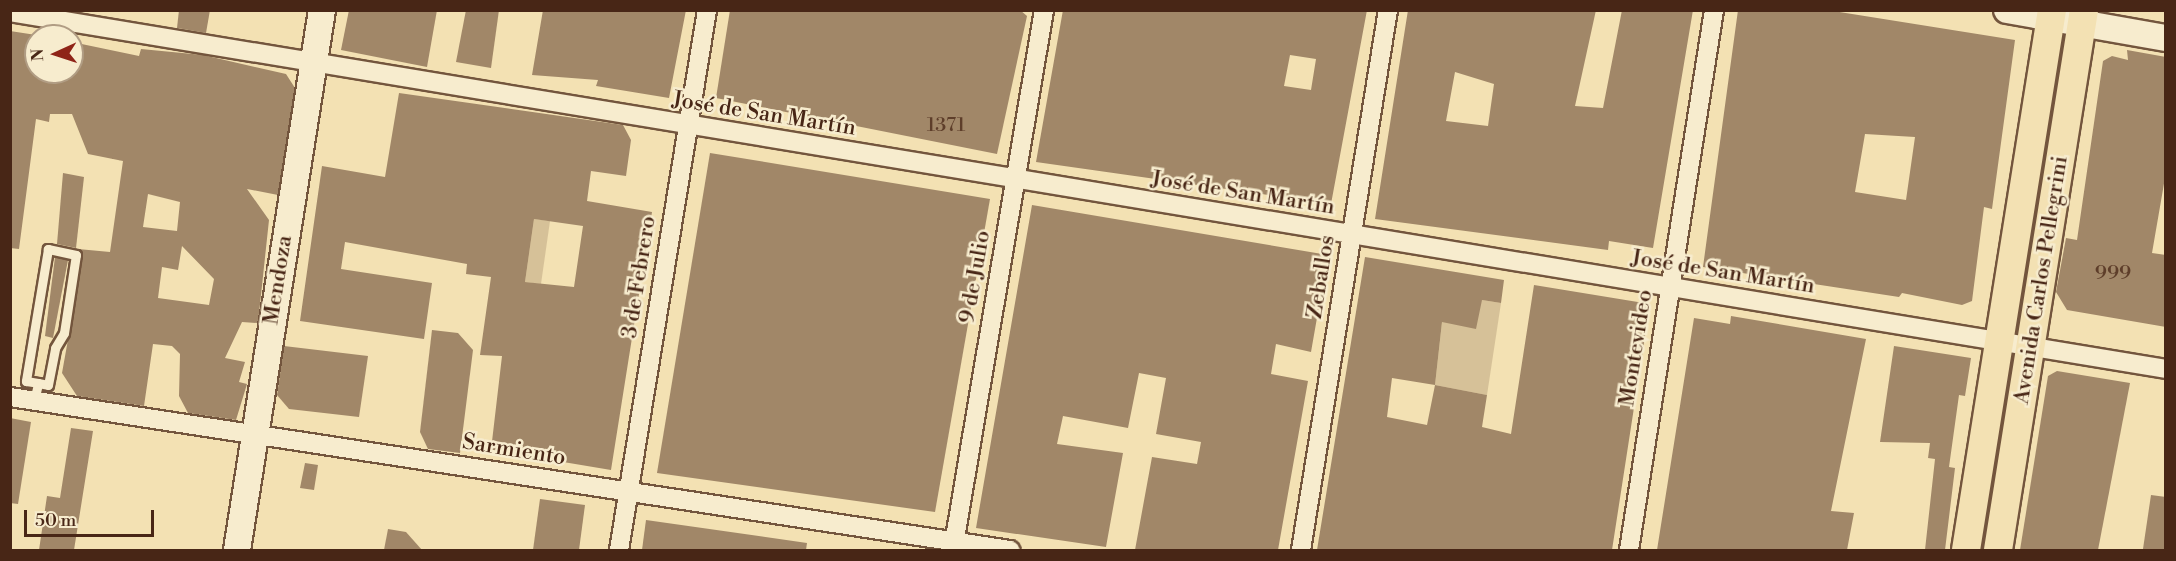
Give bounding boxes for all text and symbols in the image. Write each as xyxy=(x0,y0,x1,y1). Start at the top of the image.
north arrow xyxy=(24,24,84,84)
text: N xyxy=(28,48,48,62)
street label: José de San Martín xyxy=(670,86,858,142)
house number: 1371 xyxy=(927,113,965,137)
street label: Avenida Carlos Pellegrini xyxy=(2008,154,2074,406)
street label: José de San Martín xyxy=(1149,165,1337,221)
street label: 3 de Febrero xyxy=(616,214,662,340)
street label: 9 de Julio xyxy=(954,228,996,326)
street label: Mendoza xyxy=(258,233,298,327)
street label: Zeballos xyxy=(1301,233,1341,321)
street label: José de San Martín xyxy=(1629,244,1817,300)
house number: 999 xyxy=(2095,261,2131,285)
street label: Montevideo xyxy=(1614,288,1658,408)
street label: Sarmiento xyxy=(460,429,568,471)
scale bar xyxy=(27,498,158,536)
text: 50 m xyxy=(35,509,76,532)

